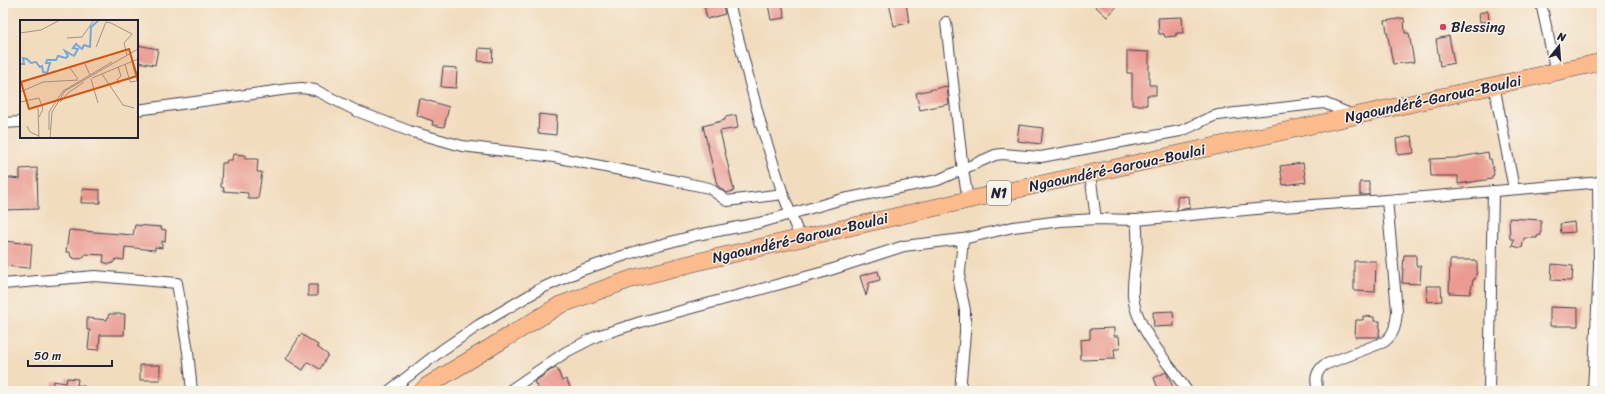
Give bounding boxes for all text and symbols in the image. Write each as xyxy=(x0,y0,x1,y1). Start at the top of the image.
place label: Blessing xyxy=(1451,14,1506,40)
inset map xyxy=(20,20,138,138)
marker: Blessing xyxy=(1438,22,1448,32)
north arrow xyxy=(1539,26,1579,66)
text: N xyxy=(1554,26,1569,47)
street label: Ngaoundéré-Garoua-Boulai xyxy=(1342,67,1525,130)
street label: Ngaoundéré-Garoua-Boulai xyxy=(1026,136,1209,199)
road number: N1 xyxy=(987,181,1011,205)
street label: Ngaoundéré-Garoua-Boulai xyxy=(709,205,891,271)
scale bar xyxy=(28,342,112,368)
text: 50 m xyxy=(34,345,61,367)

